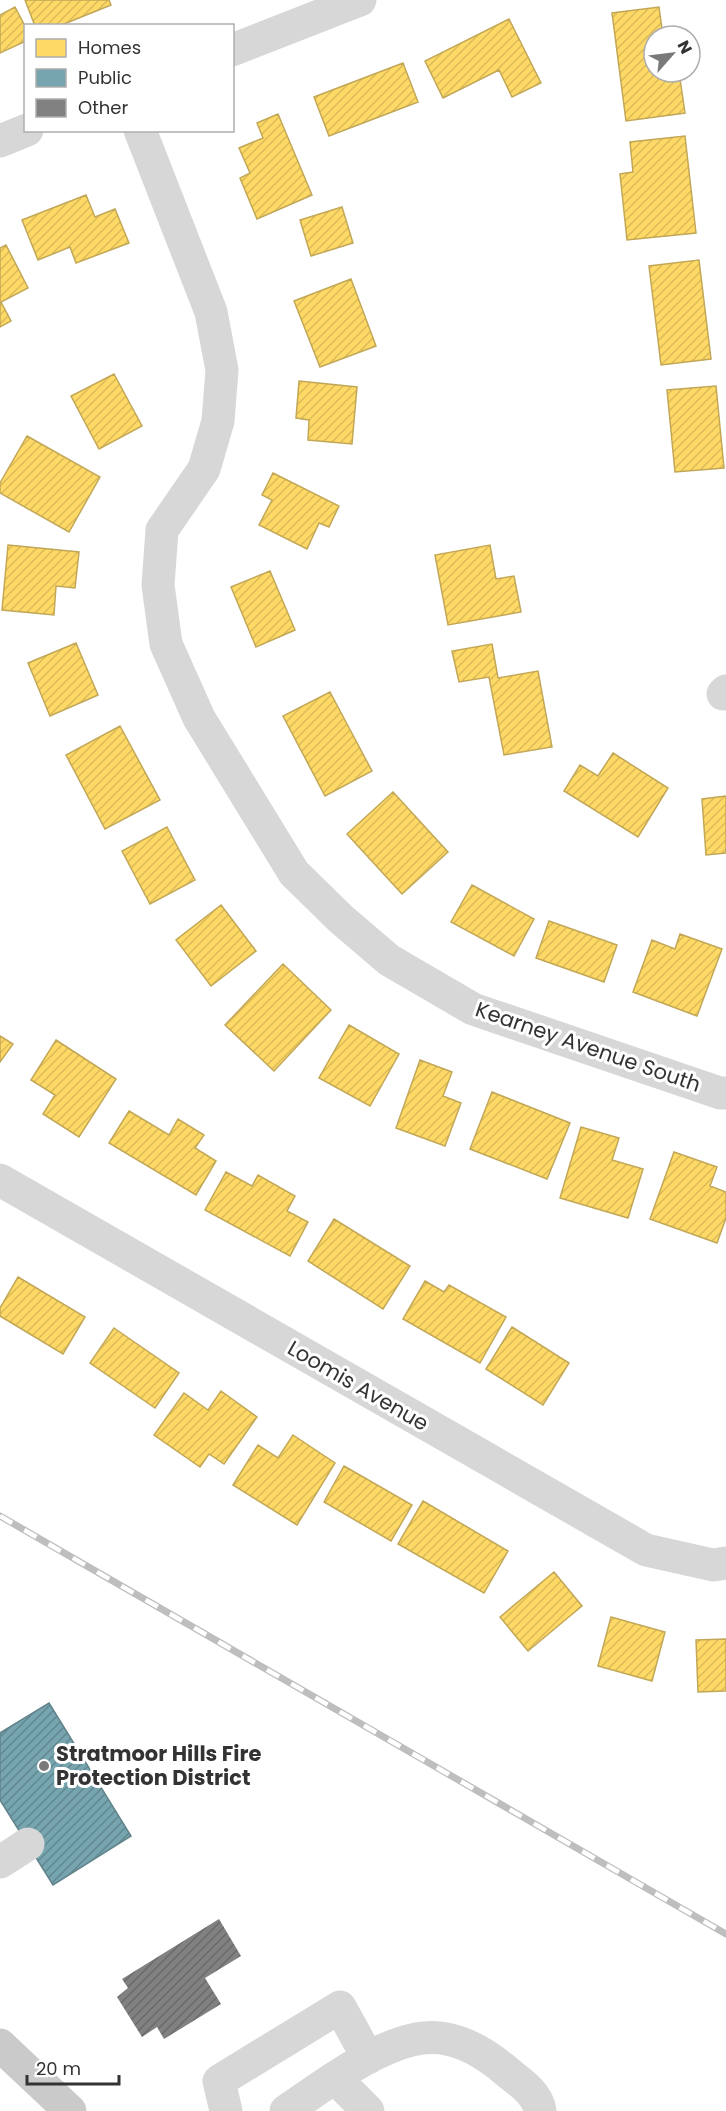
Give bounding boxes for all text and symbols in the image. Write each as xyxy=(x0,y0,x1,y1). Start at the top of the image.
legend xyxy=(24,24,234,132)
north arrow xyxy=(642,24,702,84)
text: Homes xyxy=(78,35,141,60)
text: N xyxy=(672,36,698,58)
text: Public xyxy=(78,65,132,90)
text: Other xyxy=(78,95,128,120)
street label: Kearney Avenue South xyxy=(472,994,705,1099)
street label: Loomis Avenue xyxy=(283,1333,434,1438)
place label: Stratmoor Hills Fire Protection District xyxy=(56,1739,261,1792)
marker: Stratmoor Hills Fire Protection District xyxy=(37,1759,51,1773)
scale bar xyxy=(27,2048,118,2086)
text: 20 m xyxy=(36,2056,81,2081)

